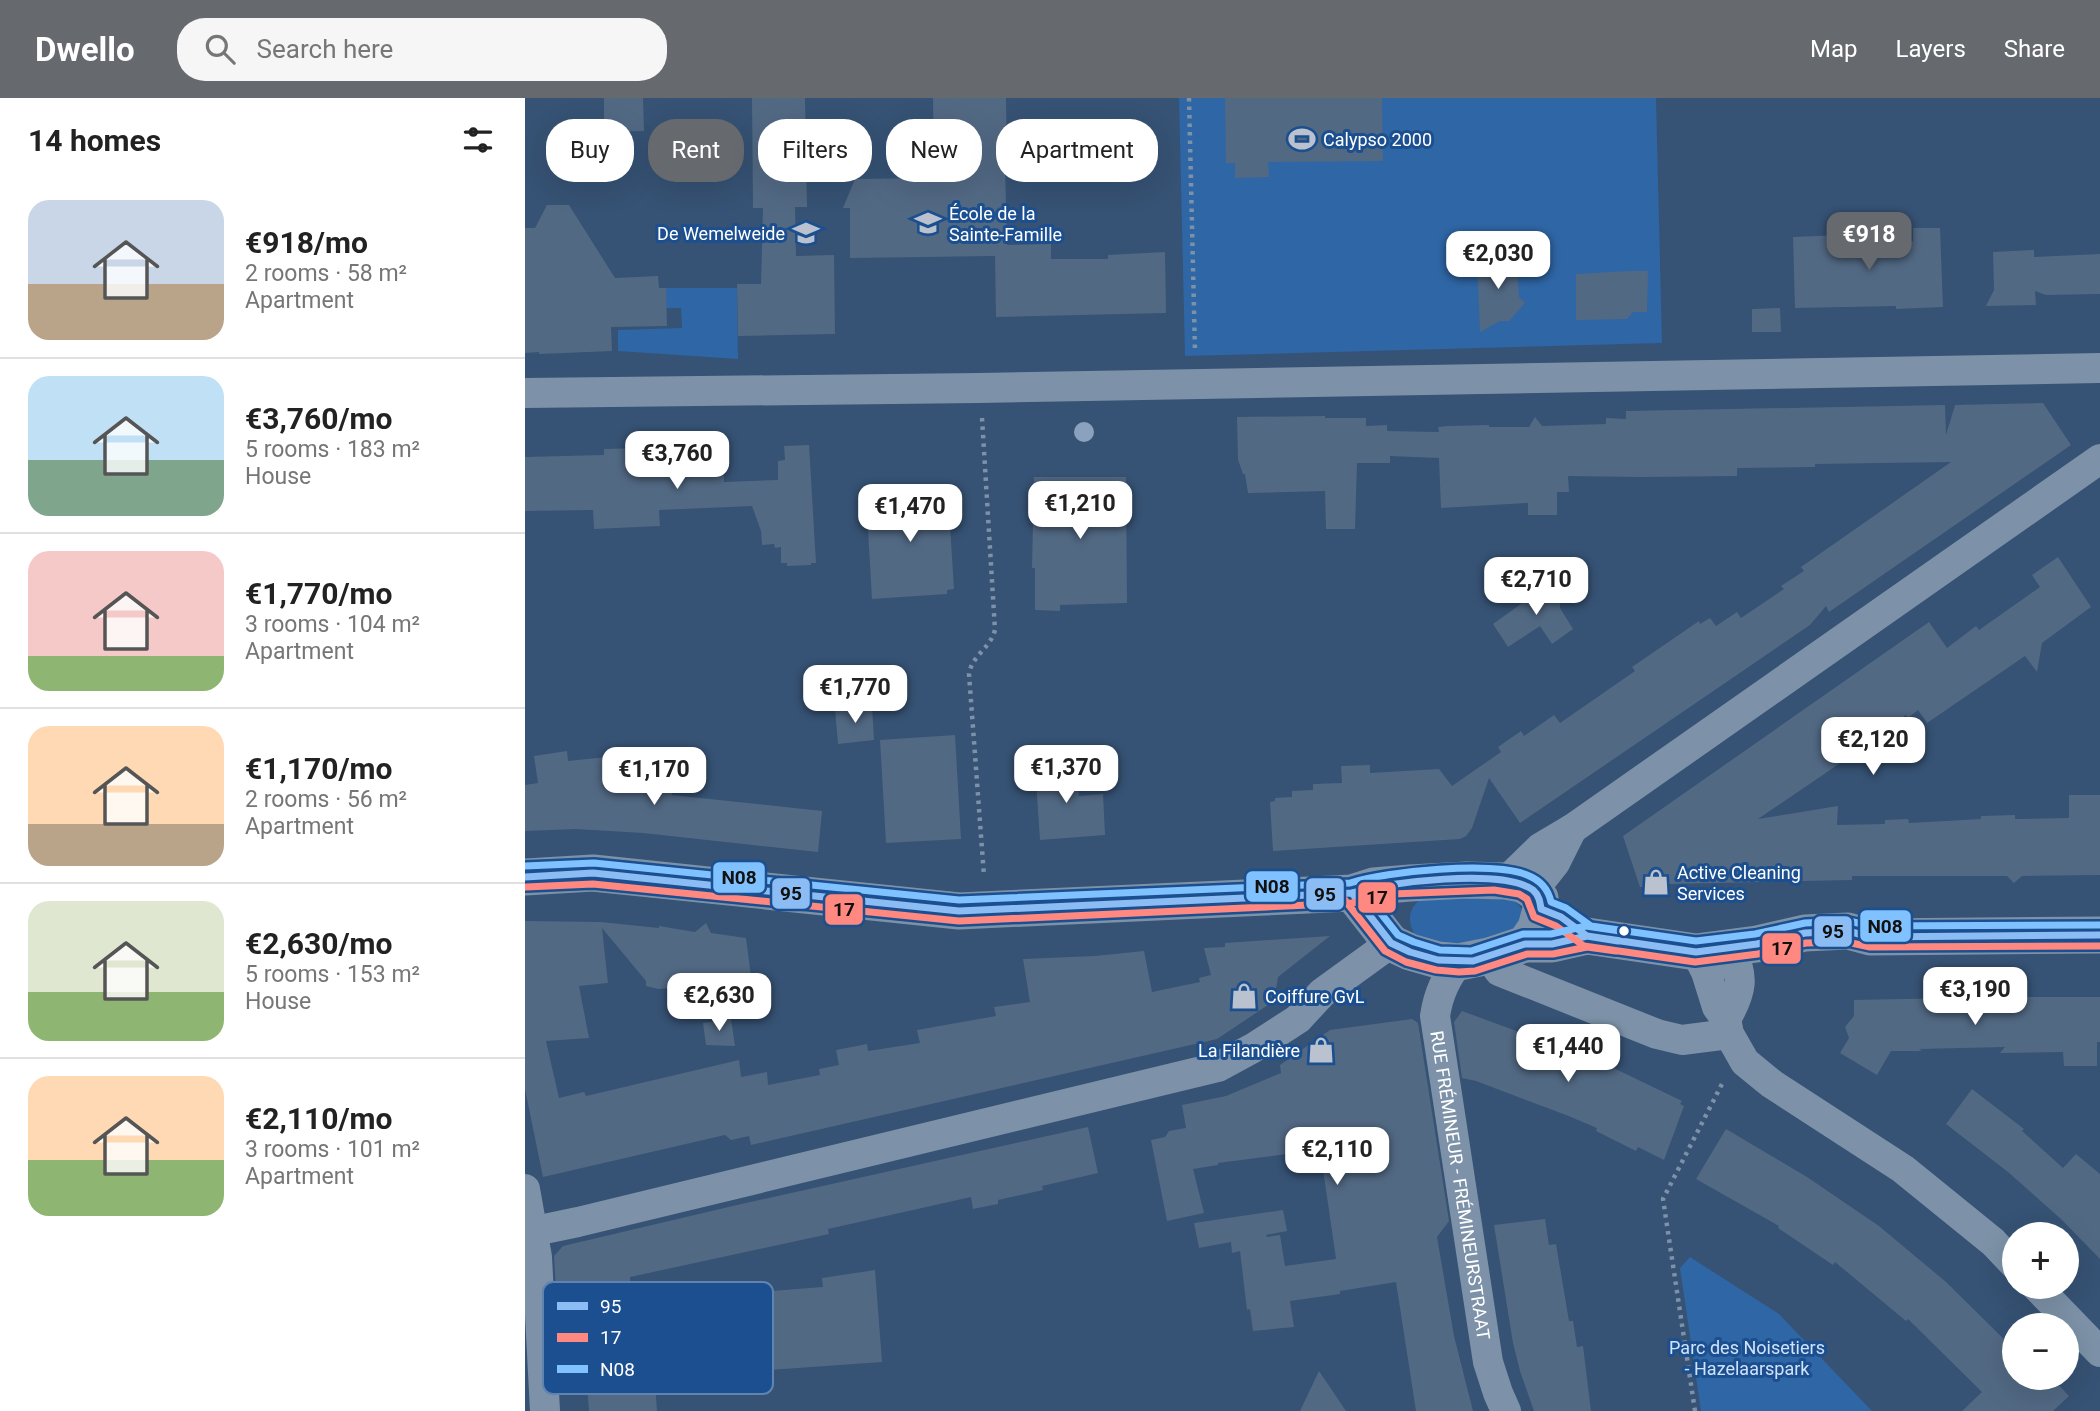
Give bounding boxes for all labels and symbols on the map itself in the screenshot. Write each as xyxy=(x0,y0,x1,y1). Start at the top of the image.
sports icon: Calypso 2000 xyxy=(1287,124,1317,154)
place label: Calypso 2000 xyxy=(1323,129,1432,150)
place label: École de la Sainte-Famille xyxy=(949,203,1062,245)
school or university icon: École de la Sainte-Famille xyxy=(913,208,943,238)
pin: €918 xyxy=(1828,212,1910,272)
school or university icon: De Wemelweide xyxy=(791,218,821,248)
place label: De Wemelweide xyxy=(657,223,785,244)
pin: €2,030 xyxy=(1441,232,1555,291)
pin: €3,760 xyxy=(620,432,734,491)
pin: €1,210 xyxy=(1023,482,1137,541)
pin: €1,470 xyxy=(853,484,967,544)
pin: €2,710 xyxy=(1479,558,1593,617)
pin: €1,770 xyxy=(798,666,912,725)
pin: €2,120 xyxy=(1816,718,1930,777)
pin: €1,370 xyxy=(1009,746,1123,805)
pin: €1,170 xyxy=(597,748,711,807)
line badge: N08 xyxy=(712,861,766,894)
place label: Active Cleaning Services xyxy=(1677,862,1801,904)
text: N08 xyxy=(721,866,757,889)
shop icon: Active Cleaning Services xyxy=(1641,867,1671,897)
line badge: N08 xyxy=(1245,870,1299,903)
text: N08 xyxy=(1254,875,1290,898)
line badge: 95 xyxy=(771,877,811,910)
line badge: 95 xyxy=(1305,877,1345,911)
line badge: 17 xyxy=(1357,881,1397,914)
text: 95 xyxy=(780,882,802,905)
text: 95 xyxy=(1314,883,1336,906)
text: 17 xyxy=(1366,886,1388,909)
line badge: 17 xyxy=(824,893,864,926)
text: 17 xyxy=(833,898,855,921)
line badge: N08 xyxy=(1859,909,1912,943)
line badge: 95 xyxy=(1813,915,1853,948)
text: N08 xyxy=(1867,915,1903,938)
text: 95 xyxy=(1822,920,1844,943)
unlabelled marker xyxy=(1617,924,1631,938)
line badge: 17 xyxy=(1761,932,1802,965)
text: 17 xyxy=(1771,937,1793,960)
pin: €3,190 xyxy=(1918,968,2032,1027)
pin: €2,630 xyxy=(662,974,776,1033)
shop icon: Coiffure GvL xyxy=(1229,981,1259,1011)
place label: Coiffure GvL xyxy=(1265,986,1365,1007)
pin: €1,440 xyxy=(1511,1024,1625,1084)
street label: RUE FRÉMINEUR - FRÉMINEURSTRAAT xyxy=(1427,1029,1495,1341)
shop icon: La Filandière xyxy=(1306,1035,1336,1065)
place label: La Filandière xyxy=(1198,1040,1300,1061)
pin: €2,110 xyxy=(1280,1128,1394,1187)
legend xyxy=(543,1282,773,1394)
text: 95 xyxy=(600,1295,621,1318)
text: 17 xyxy=(600,1326,621,1349)
park label: Parc des Noisetiers - Hazelaarspark xyxy=(1669,1337,1825,1379)
text: N08 xyxy=(600,1358,635,1381)

